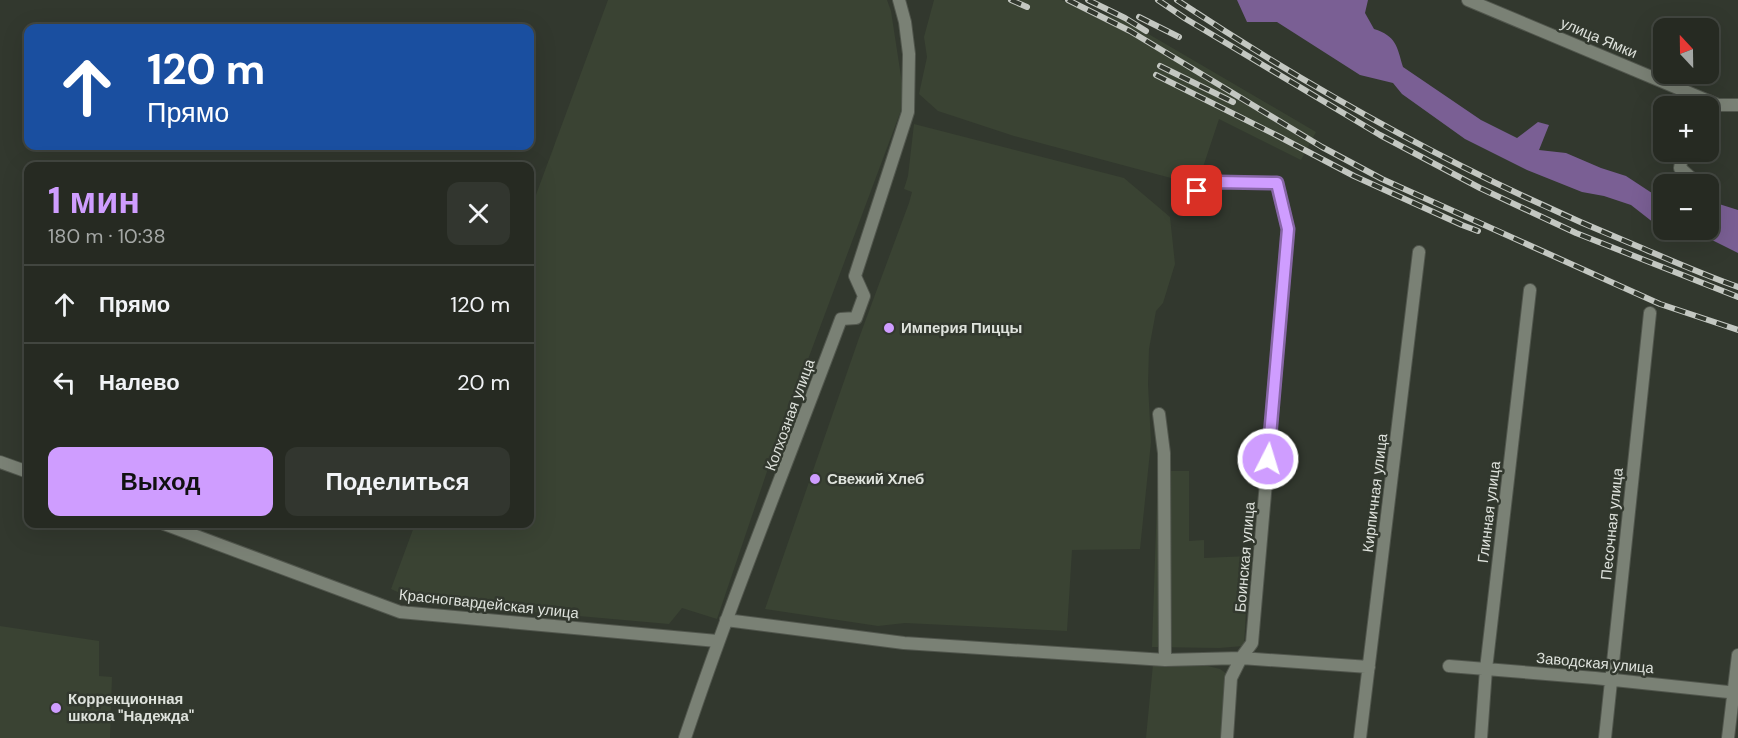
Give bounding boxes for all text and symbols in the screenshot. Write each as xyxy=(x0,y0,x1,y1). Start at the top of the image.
street label: улица Ямки xyxy=(1558,13,1640,63)
north arrow xyxy=(1653,18,1719,84)
map controls xyxy=(1653,18,1719,240)
text: 120 m xyxy=(147,42,265,97)
icon: ahead xyxy=(48,48,126,126)
text: Прямо xyxy=(147,95,229,130)
button: + xyxy=(1653,96,1719,162)
pin xyxy=(1171,165,1222,216)
icon: arrive xyxy=(1180,174,1213,207)
button: − xyxy=(1653,174,1719,240)
text: 1 мин xyxy=(48,177,140,224)
button: close xyxy=(447,182,510,245)
text: 180 m · 10:38 xyxy=(48,223,166,249)
icon: ahead xyxy=(48,288,81,321)
text: Прямо xyxy=(99,290,170,319)
text: 120 m xyxy=(450,290,510,319)
place label: Империя Пиццы xyxy=(901,318,1022,338)
marker: Империя Пиццы xyxy=(882,321,896,335)
street label: Колхозная улица xyxy=(760,356,820,474)
icon: left xyxy=(48,366,81,399)
text: Налево xyxy=(99,368,180,397)
text: 20 m xyxy=(457,368,510,397)
position arrow xyxy=(1236,427,1300,491)
street label: Кирпичная улица xyxy=(1358,432,1392,554)
button: Выход xyxy=(48,447,273,516)
button: Поделиться xyxy=(285,447,510,516)
street label: Глинная улица xyxy=(1473,459,1505,564)
street label: Песочная улица xyxy=(1596,466,1628,581)
place label: Свежий Хлеб xyxy=(827,469,924,489)
marker: Свежий Хлеб xyxy=(808,472,822,486)
street label: Боинская улица xyxy=(1230,500,1260,613)
street label: Красногвардейская улица xyxy=(398,585,581,623)
street label: Заводская улица xyxy=(1535,648,1655,678)
place label: Коррекционная школа "Надежда" xyxy=(68,689,194,726)
marker: Коррекционная школа "Надежда" xyxy=(49,701,63,715)

